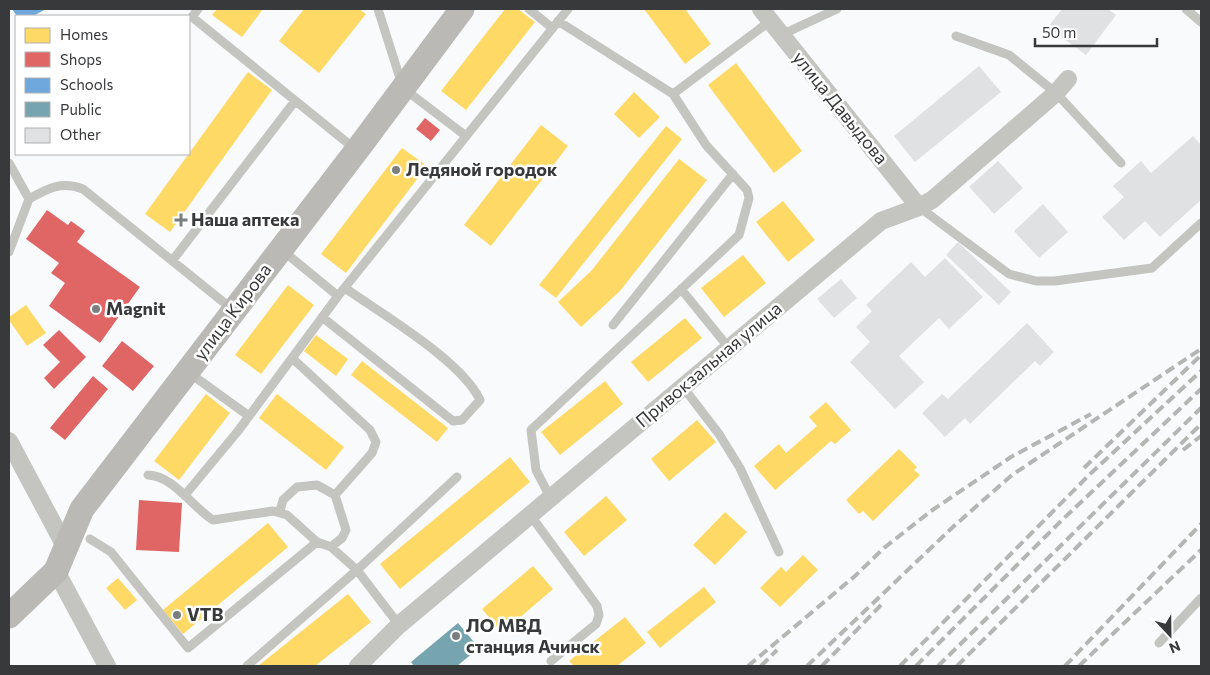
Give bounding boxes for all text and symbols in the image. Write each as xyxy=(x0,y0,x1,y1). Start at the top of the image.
legend xyxy=(15,15,190,155)
scale bar xyxy=(1035,15,1158,47)
text: 50 m xyxy=(1042,23,1076,41)
text: Homes xyxy=(60,25,108,43)
street label: улица Давыдова xyxy=(789,46,893,168)
text: Shops xyxy=(60,50,102,68)
text: Schools xyxy=(60,75,114,93)
text: Public xyxy=(60,100,102,118)
text: Other xyxy=(60,125,101,143)
place label: Ледяной городок xyxy=(406,158,558,180)
marker: Ледяной городок xyxy=(390,164,402,176)
place label: Наша аптека xyxy=(191,208,299,230)
marker: Наша аптека xyxy=(175,214,187,226)
street label: улица Кирова xyxy=(189,259,276,364)
place label: Magnit xyxy=(106,297,166,319)
street label: Привокзальная улица xyxy=(631,297,786,432)
marker: Magnit xyxy=(90,303,102,315)
place label: VTB xyxy=(187,603,223,625)
marker: VTB xyxy=(171,609,183,621)
north arrow xyxy=(1145,610,1195,660)
place label: ЛО МВД станция Ачинск xyxy=(466,614,601,657)
marker: ЛО МВД станция Ачинск xyxy=(450,630,462,642)
text: N xyxy=(1167,638,1183,657)

